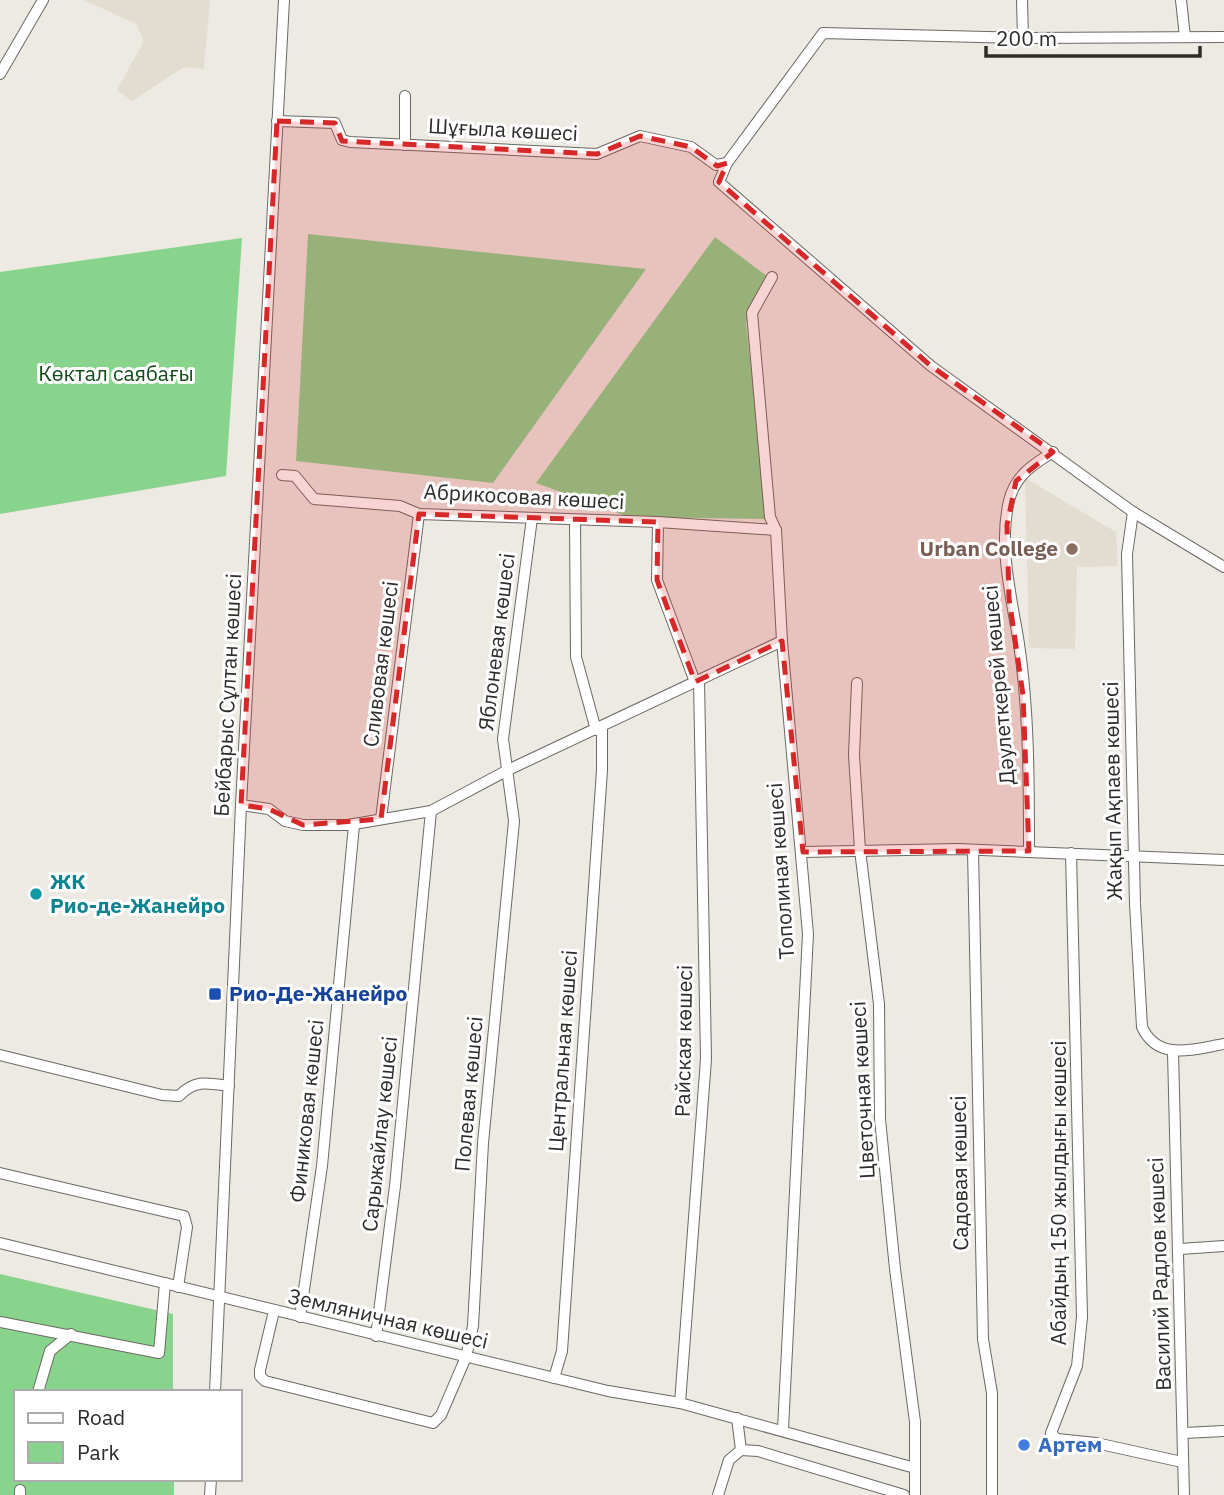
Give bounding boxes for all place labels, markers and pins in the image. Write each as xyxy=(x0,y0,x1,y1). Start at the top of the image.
place label: Urban College xyxy=(920,534,1058,562)
marker: Urban College xyxy=(1064,541,1080,557)
place label: ЖК Рио-де-Жанейро xyxy=(50,867,225,919)
marker: ЖК Рио-де-Жанейро xyxy=(28,886,44,902)
place label: Рио-Де-Жанейро xyxy=(229,979,408,1007)
marker: Рио-Де-Жанейро xyxy=(207,986,223,1002)
place label: Артем xyxy=(1038,1430,1102,1458)
marker: Артем xyxy=(1016,1437,1032,1453)

